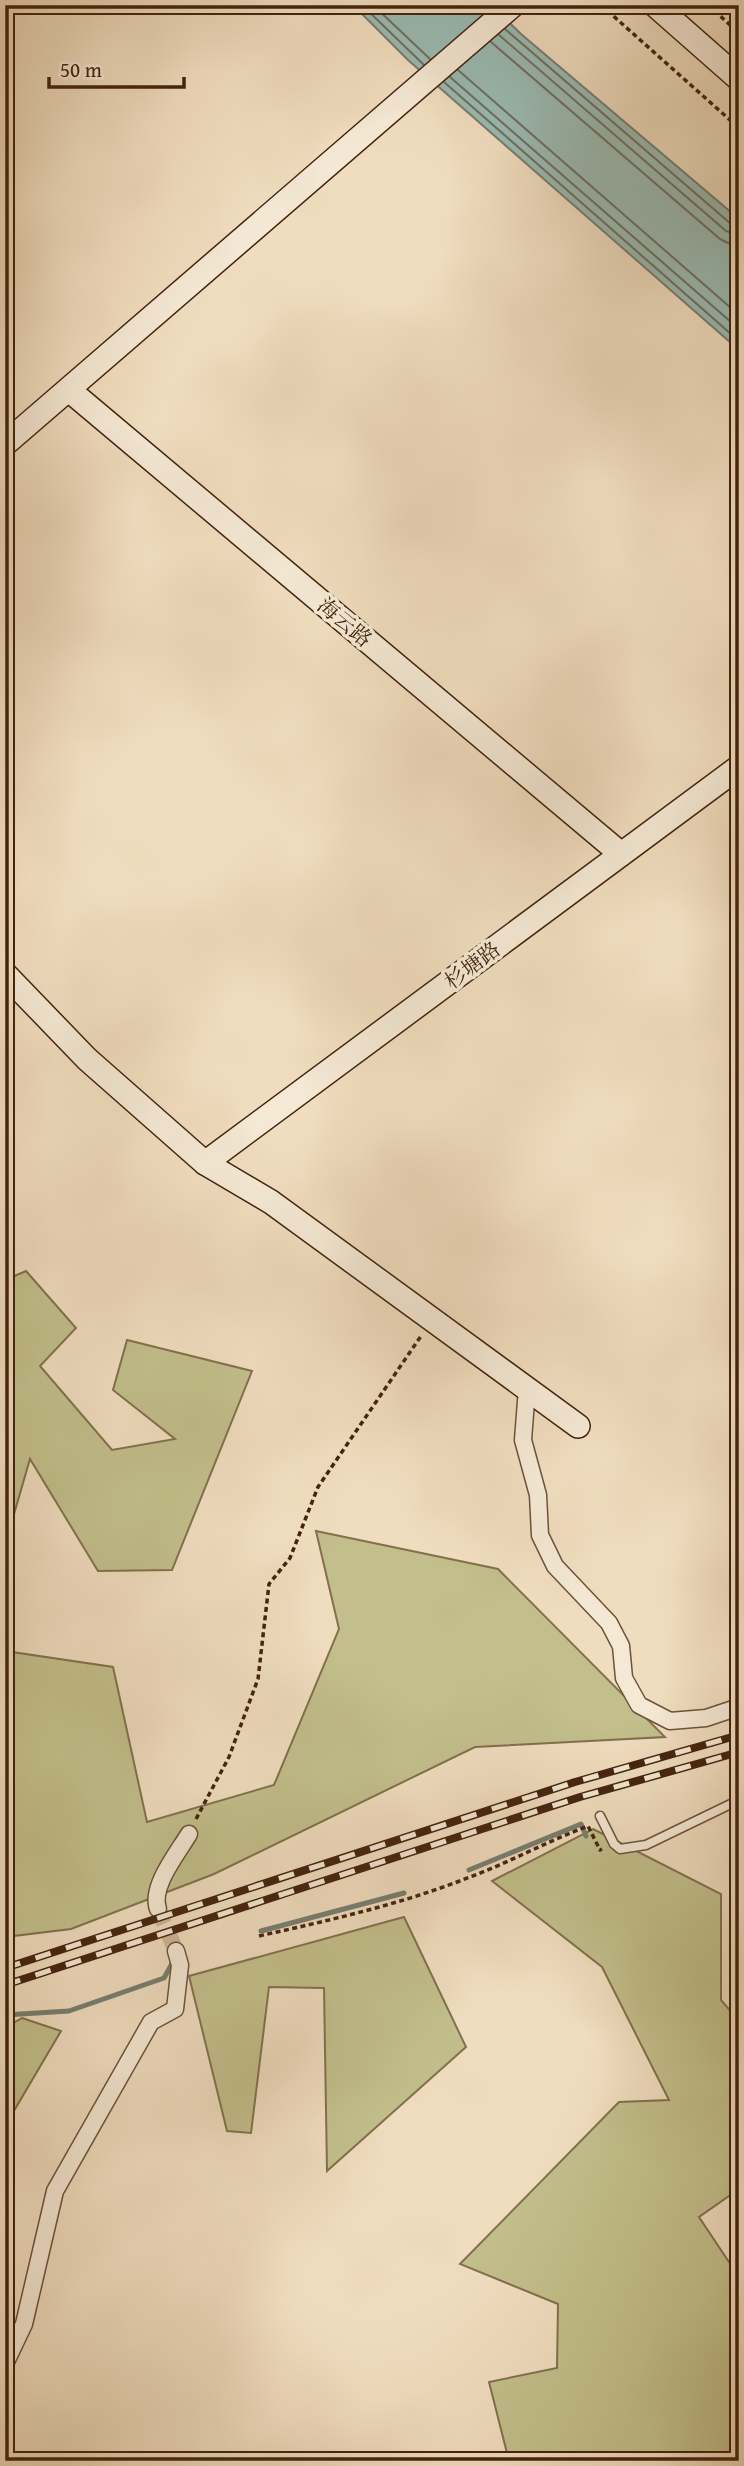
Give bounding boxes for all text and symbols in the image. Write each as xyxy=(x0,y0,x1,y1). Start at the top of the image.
scale bar xyxy=(49,46,184,90)
text: 50 m xyxy=(60,54,102,85)
street label: 海云路 xyxy=(311,590,379,654)
street label: 杉塘路 xyxy=(438,934,506,996)

